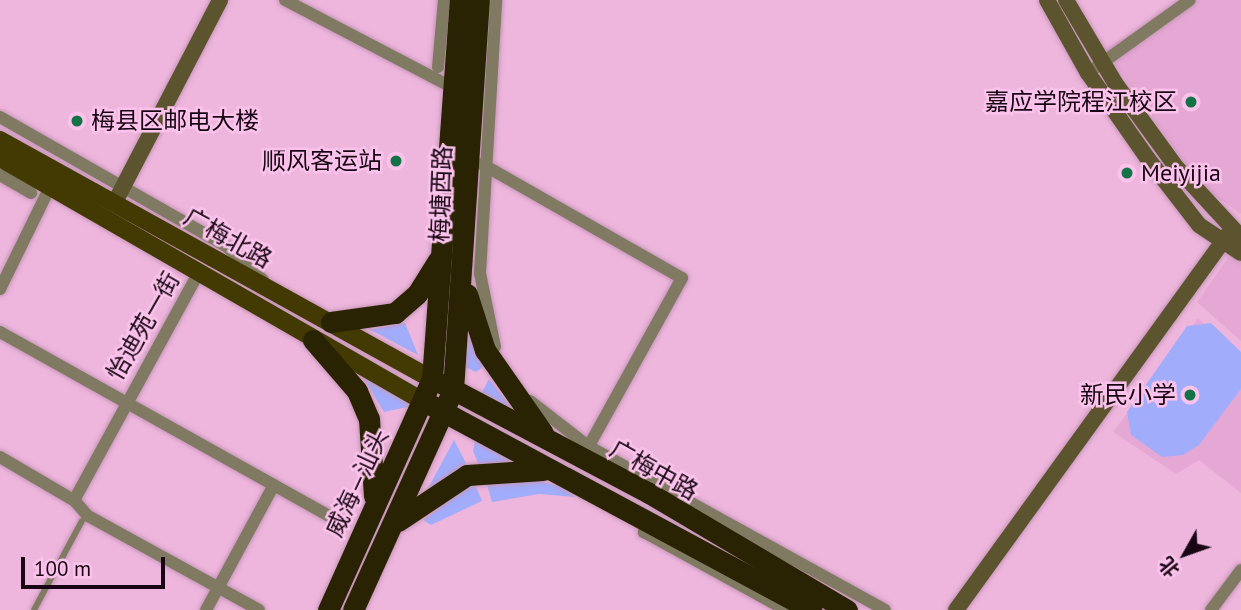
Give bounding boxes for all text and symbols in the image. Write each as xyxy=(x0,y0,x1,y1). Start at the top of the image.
place label: 嘉应学院程江校区 xyxy=(985,88,1177,116)
marker: 嘉应学院程江校区 xyxy=(1183,94,1199,110)
place label: 梅县区邮电大楼 xyxy=(91,107,259,135)
marker: 梅县区邮电大楼 xyxy=(69,113,85,129)
street label: 梅塘西路 xyxy=(425,146,457,242)
place label: 顺风客运站 xyxy=(262,147,382,175)
marker: 顺风客运站 xyxy=(388,153,404,169)
place label: Meiyijia xyxy=(1141,159,1221,187)
marker: Meiyijia xyxy=(1119,165,1135,181)
street label: 广梅北路 xyxy=(179,202,277,274)
street label: 怡迪苑一街 xyxy=(101,267,185,385)
place label: 新民小学 xyxy=(1080,381,1176,409)
marker: 新民小学 xyxy=(1182,387,1198,403)
street label: 威海—汕头 xyxy=(320,424,394,542)
street label: 广梅中路 xyxy=(605,434,703,506)
north arrow xyxy=(1150,519,1220,589)
scale bar xyxy=(24,544,168,588)
text: 北 xyxy=(1154,553,1184,583)
text: 100 m xyxy=(34,555,91,582)

